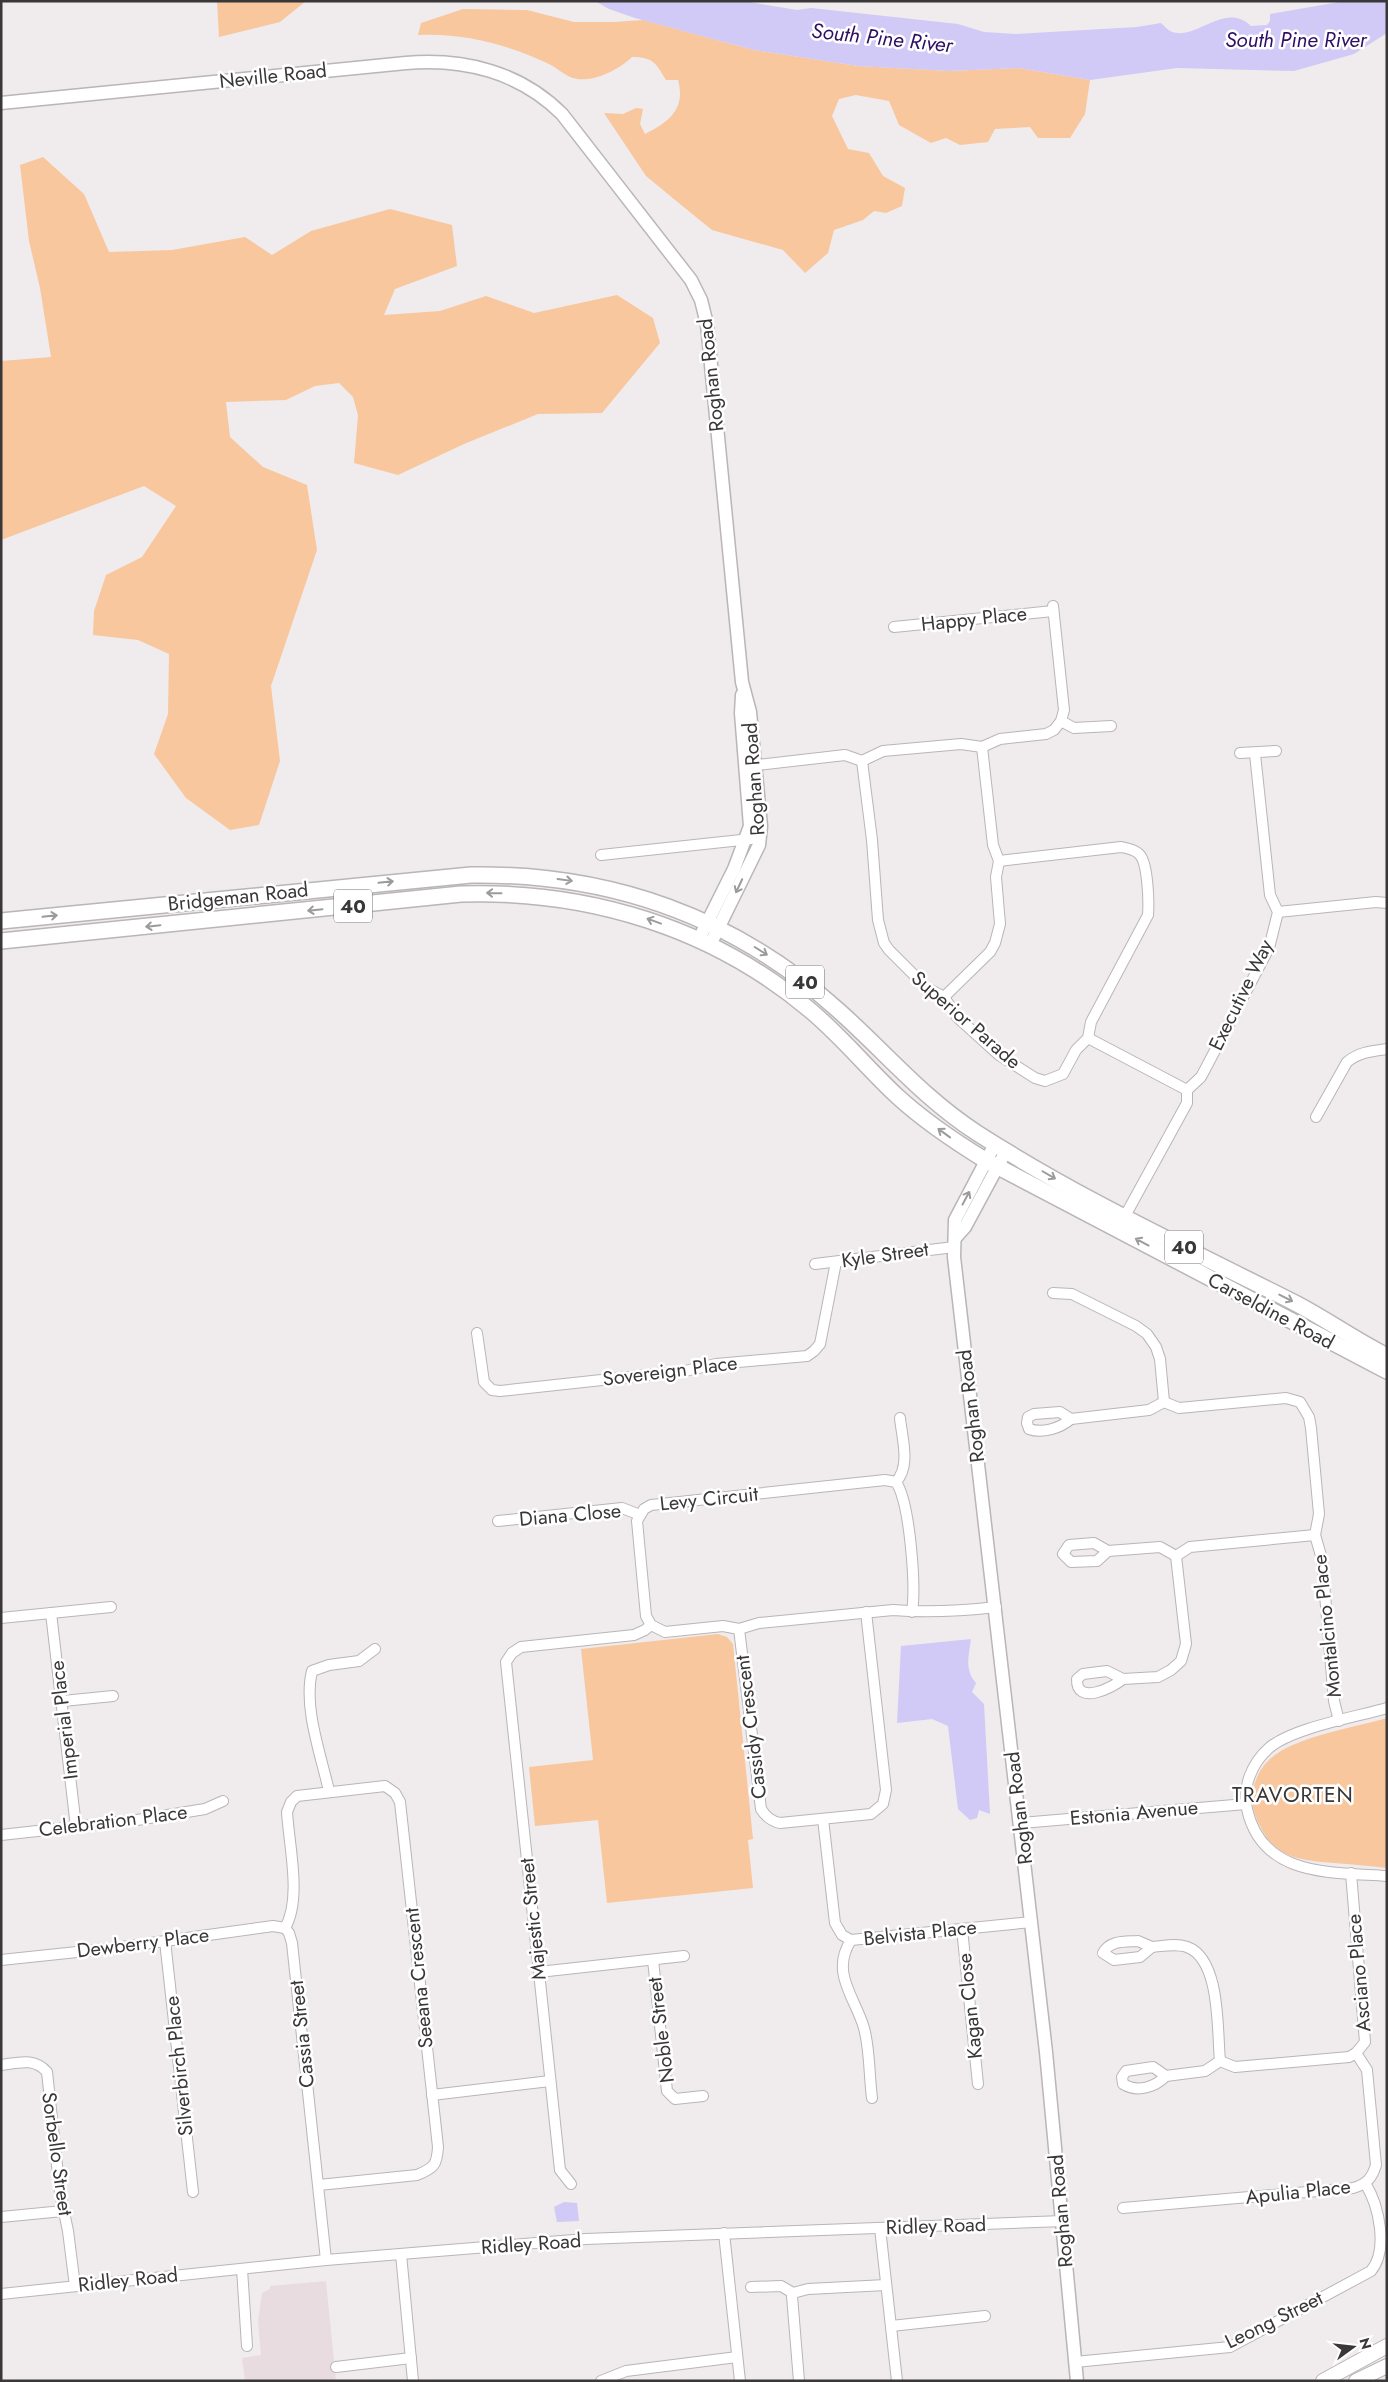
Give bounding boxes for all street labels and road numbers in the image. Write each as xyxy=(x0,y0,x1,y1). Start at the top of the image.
street label: Neville Road xyxy=(218,56,328,96)
street label: Roghan Road xyxy=(691,317,731,433)
street label: Happy Place xyxy=(920,599,1028,639)
street label: Roghan Road xyxy=(736,721,772,837)
street label: Bridgeman Road xyxy=(166,875,310,919)
road number: 40 xyxy=(334,889,372,922)
street label: Executive Way xyxy=(1202,934,1281,1055)
street label: Superior Parade xyxy=(905,964,1027,1076)
road number: 40 xyxy=(786,966,824,999)
road number: 40 xyxy=(1165,1230,1203,1264)
street label: Kyle Street xyxy=(840,1235,931,1275)
street label: Carseldine Road xyxy=(1203,1265,1339,1357)
street label: Sovereign Place xyxy=(601,1348,739,1394)
street label: Roghan Road xyxy=(950,1348,992,1464)
street label: Levy Circuit xyxy=(658,1479,760,1519)
street label: Diana Close xyxy=(518,1496,622,1534)
street label: Montalcino Place xyxy=(1305,1553,1349,1699)
street label: Cassidy Crescent xyxy=(728,1653,774,1801)
street label: Imperial Place xyxy=(42,1659,86,1781)
street label: Roghan Road xyxy=(998,1750,1040,1866)
street label: Estonia Avenue xyxy=(1069,1793,1199,1833)
street label: Celebration Place xyxy=(37,1798,189,1844)
street label: Majestic Street xyxy=(512,1856,554,1981)
street label: Seeana Crescent xyxy=(397,1906,441,2050)
street label: Belvista Place xyxy=(862,1913,978,1953)
street label: Asciano Place xyxy=(1339,1913,1379,2033)
street label: Dewberry Place xyxy=(75,1920,211,1966)
street label: Kagan Close xyxy=(950,1952,990,2060)
street label: Noble Street xyxy=(640,1975,682,2085)
street label: Cassia Street xyxy=(282,1979,322,2089)
street label: Silverbirch Place xyxy=(157,1995,201,2137)
street label: Sorbello Street xyxy=(34,2090,80,2218)
street label: Roghan Road xyxy=(1042,2153,1080,2269)
street label: Apulia Place xyxy=(1244,2172,1352,2212)
street label: Ridley Road xyxy=(885,2210,987,2242)
street label: Ridley Road xyxy=(480,2226,582,2262)
street label: Ridley Road xyxy=(77,2260,179,2300)
street label: Leong Street xyxy=(1220,2284,1328,2356)

